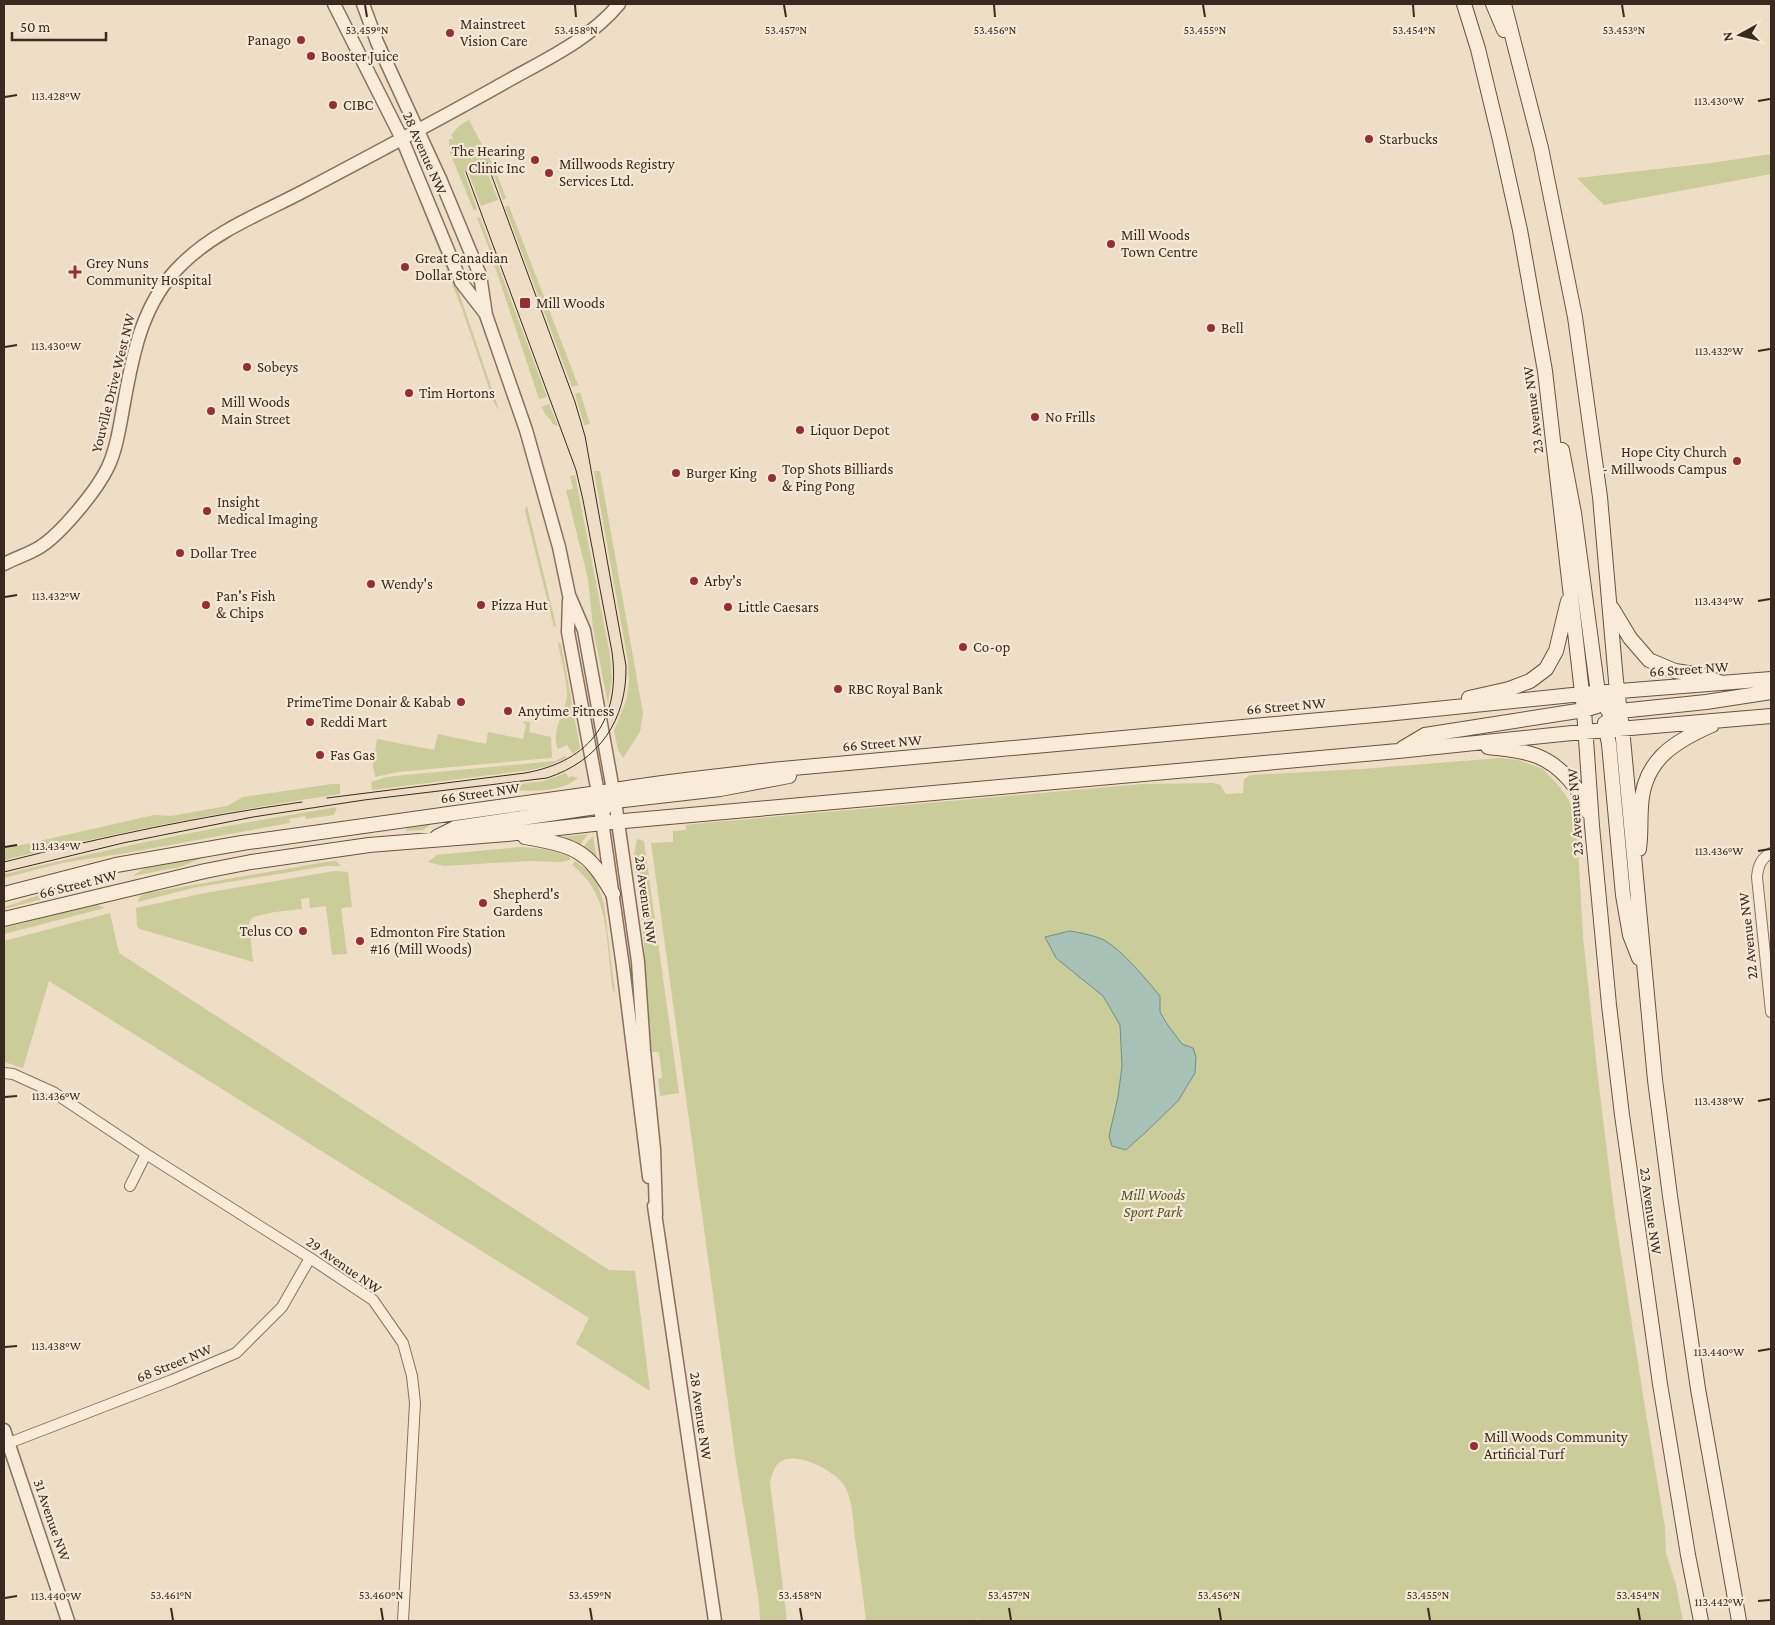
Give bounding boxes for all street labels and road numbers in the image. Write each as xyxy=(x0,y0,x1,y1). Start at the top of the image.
street label: 28 Avenue NW xyxy=(400,109,450,197)
street label: Youville Drive West NW xyxy=(88,312,138,454)
street label: 23 Avenue NW xyxy=(1520,365,1546,455)
street label: 66 Street NW xyxy=(1649,658,1729,680)
street label: 66 Street NW xyxy=(1246,695,1327,717)
street label: 66 Street NW xyxy=(842,732,923,754)
street label: 23 Avenue NW xyxy=(1564,767,1586,856)
street label: 66 Street NW xyxy=(439,780,521,806)
street label: 28 Avenue NW xyxy=(632,855,660,945)
street label: 66 Street NW xyxy=(37,867,119,901)
street label: 22 Avenue NW xyxy=(1735,891,1761,980)
street label: 23 Avenue NW xyxy=(1637,1166,1665,1256)
street label: 29 Avenue NW xyxy=(303,1233,385,1297)
street label: 68 Street NW xyxy=(134,1340,214,1385)
street label: 28 Avenue NW xyxy=(687,1371,715,1461)
street label: 31 Avenue NW xyxy=(31,1477,74,1563)

